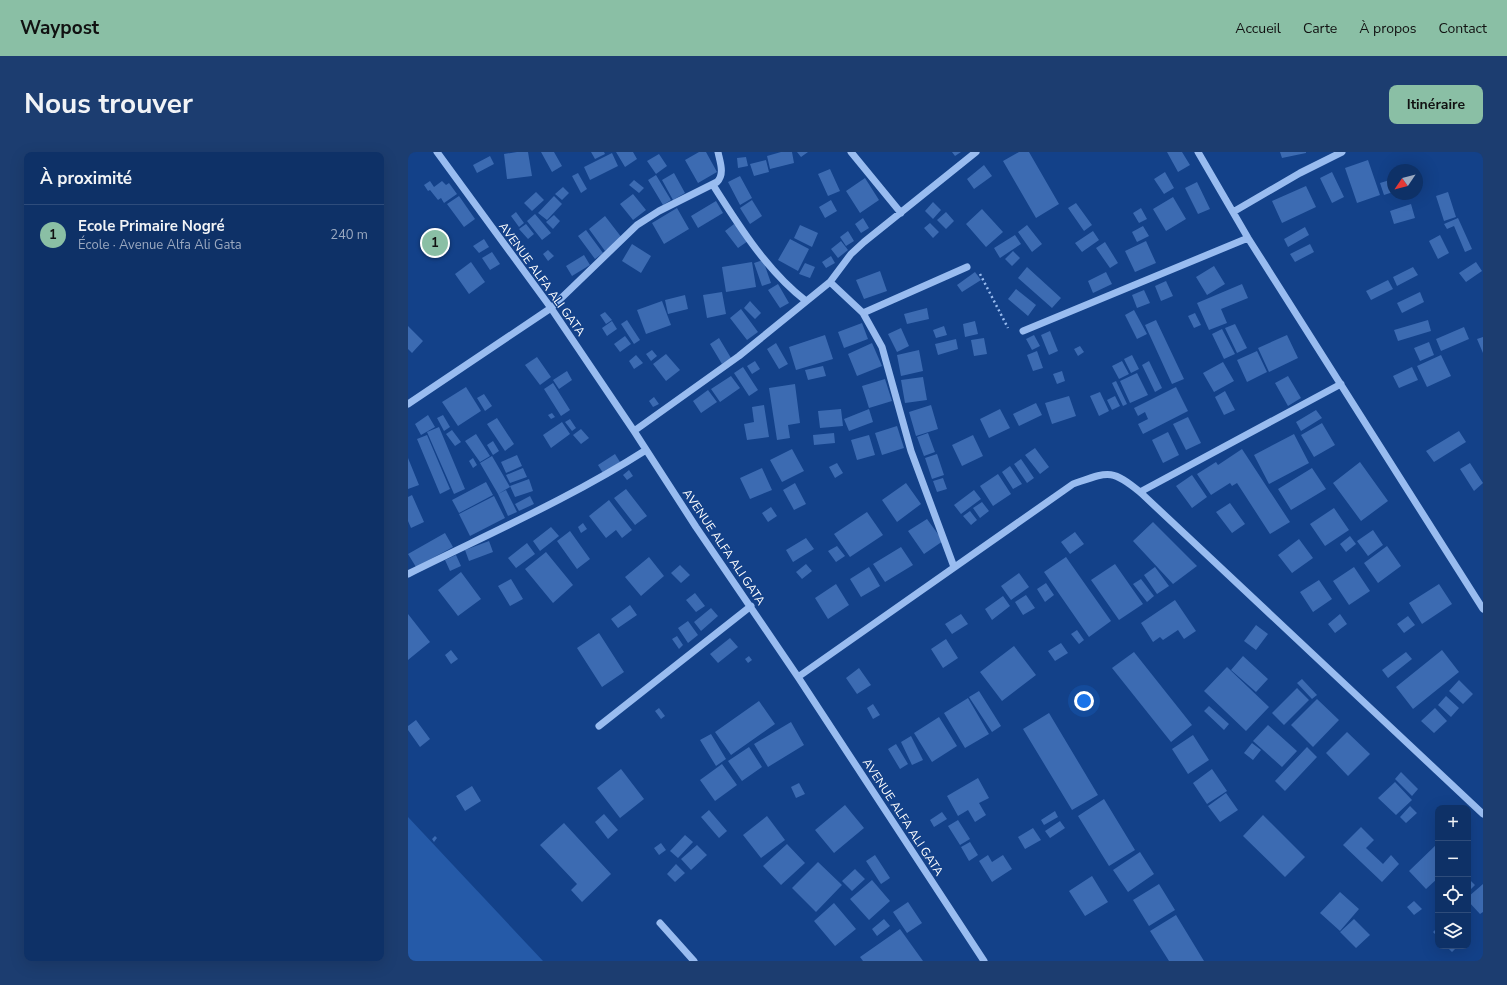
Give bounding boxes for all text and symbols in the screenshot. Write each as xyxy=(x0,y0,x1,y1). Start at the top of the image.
text: Waypost xyxy=(20,15,99,41)
text: Accueil xyxy=(1235,19,1281,38)
text: Carte xyxy=(1303,19,1337,38)
text: À propos xyxy=(1359,19,1417,38)
text: Contact xyxy=(1439,19,1487,38)
text: Nous trouver xyxy=(24,85,193,123)
button: Itinéraire xyxy=(1389,85,1483,124)
north arrow xyxy=(1387,164,1423,200)
text: À proximité xyxy=(40,167,132,190)
text: Ecole Primaire Nogré xyxy=(78,216,225,236)
street label: AVENUE ALFA ALI GATA xyxy=(495,219,589,339)
text: 1 xyxy=(49,226,57,244)
text: 240 m xyxy=(330,226,368,244)
pin: 1 xyxy=(422,228,448,258)
text: École · Avenue Alfa Ali Gata xyxy=(78,236,242,254)
street label: AVENUE ALFA ALI GATA xyxy=(679,486,769,608)
your location xyxy=(1074,691,1094,711)
street label: AVENUE ALFA ALI GATA xyxy=(859,755,947,879)
map controls xyxy=(1435,805,1471,949)
button: + xyxy=(1435,805,1471,841)
button: − xyxy=(1435,841,1471,877)
button: locate xyxy=(1435,877,1471,913)
button: layers xyxy=(1435,913,1471,949)

